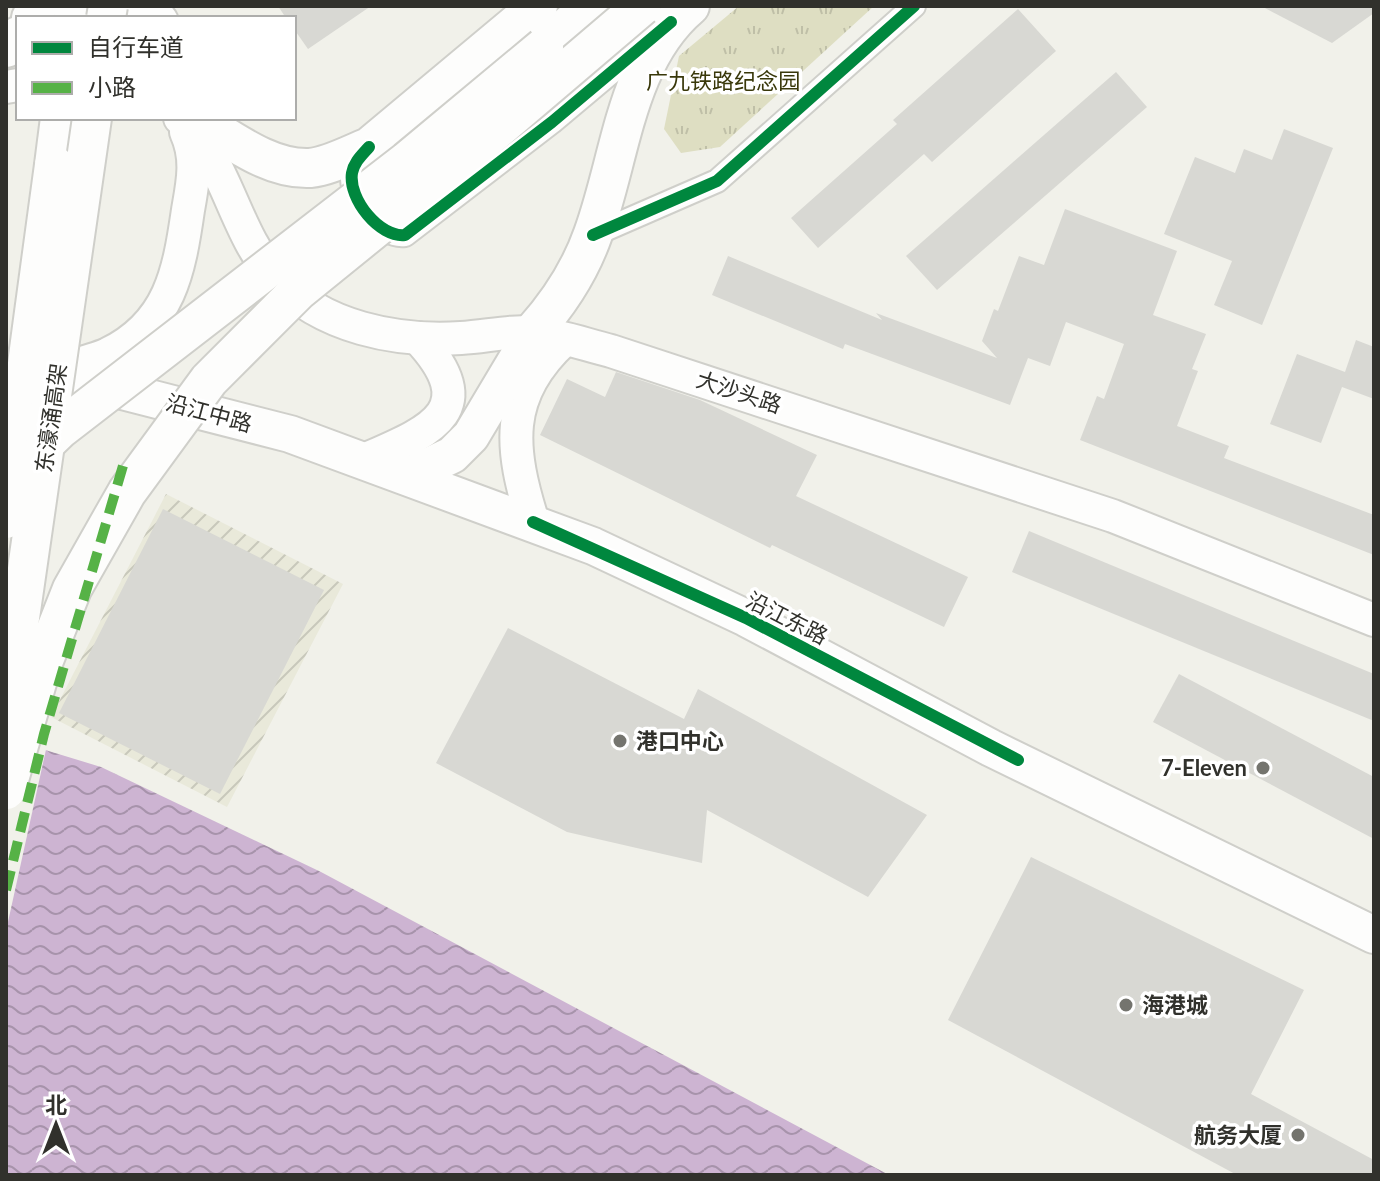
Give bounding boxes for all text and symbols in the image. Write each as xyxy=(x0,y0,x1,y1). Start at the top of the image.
legend xyxy=(16,16,296,120)
text: 自行车道 xyxy=(88,32,184,61)
park label: 广九铁路纪念园 xyxy=(646,67,800,94)
text: 小路 xyxy=(88,72,136,101)
street label: 东濠涌高架 xyxy=(29,362,72,474)
street label: 大沙头路 xyxy=(693,365,785,418)
street label: 沿江中路 xyxy=(163,388,255,437)
street label: 沿江东路 xyxy=(742,586,833,650)
place label: 港口中心 xyxy=(636,727,724,754)
marker: 港口中心 xyxy=(611,732,629,750)
place label: 7-Eleven xyxy=(1161,754,1247,781)
marker: 7-Eleven xyxy=(1254,759,1272,777)
place label: 海港城 xyxy=(1142,991,1208,1018)
marker: 海港城 xyxy=(1117,996,1135,1014)
north arrow xyxy=(16,1085,96,1165)
text: 北 xyxy=(45,1091,67,1118)
place label: 航务大厦 xyxy=(1194,1121,1282,1148)
marker: 航务大厦 xyxy=(1289,1126,1307,1144)

